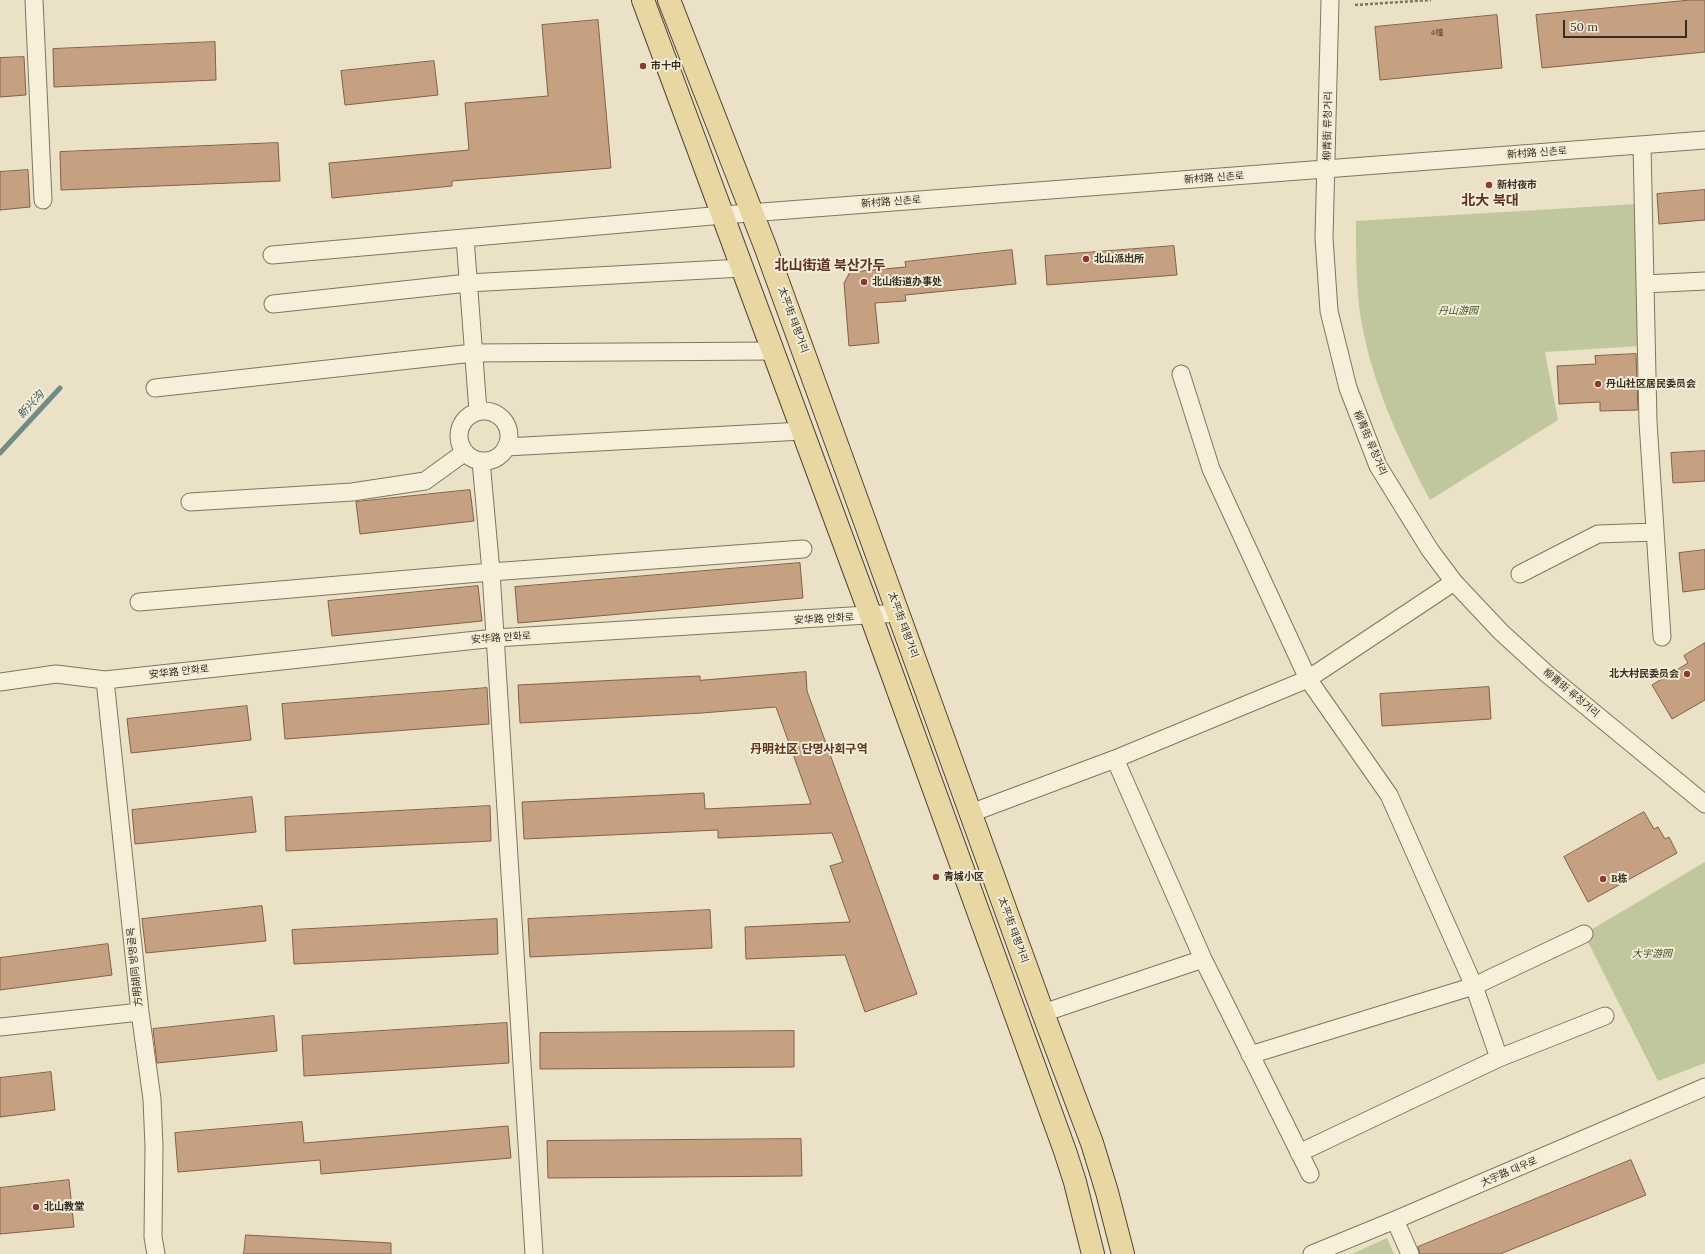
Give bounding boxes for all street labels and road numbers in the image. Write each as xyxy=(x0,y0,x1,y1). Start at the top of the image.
street label: 柳青街 류청거리 xyxy=(1321,91,1335,161)
street label: 新村路 신촌로 xyxy=(1507,145,1567,161)
street label: 新村路 신촌로 xyxy=(1184,170,1244,186)
street label: 新村路 신촌로 xyxy=(861,194,921,210)
street label: 太平街 태평거리 xyxy=(775,285,811,355)
street label: 柳青街 류청거리 xyxy=(1351,409,1389,477)
street label: 太平街 태평거리 xyxy=(885,590,921,660)
street label: 安华路 안화로 xyxy=(794,611,854,627)
street label: 安华路 안화로 xyxy=(471,630,531,646)
street label: 安华路 안화로 xyxy=(148,663,210,681)
street label: 柳青街 류청거리 xyxy=(1541,666,1601,720)
street label: 太平街 태평거리 xyxy=(995,895,1031,965)
street label: 方明胡同 방명골목 xyxy=(125,927,145,1007)
street label: 大宇路 대우로 xyxy=(1479,1155,1539,1189)

